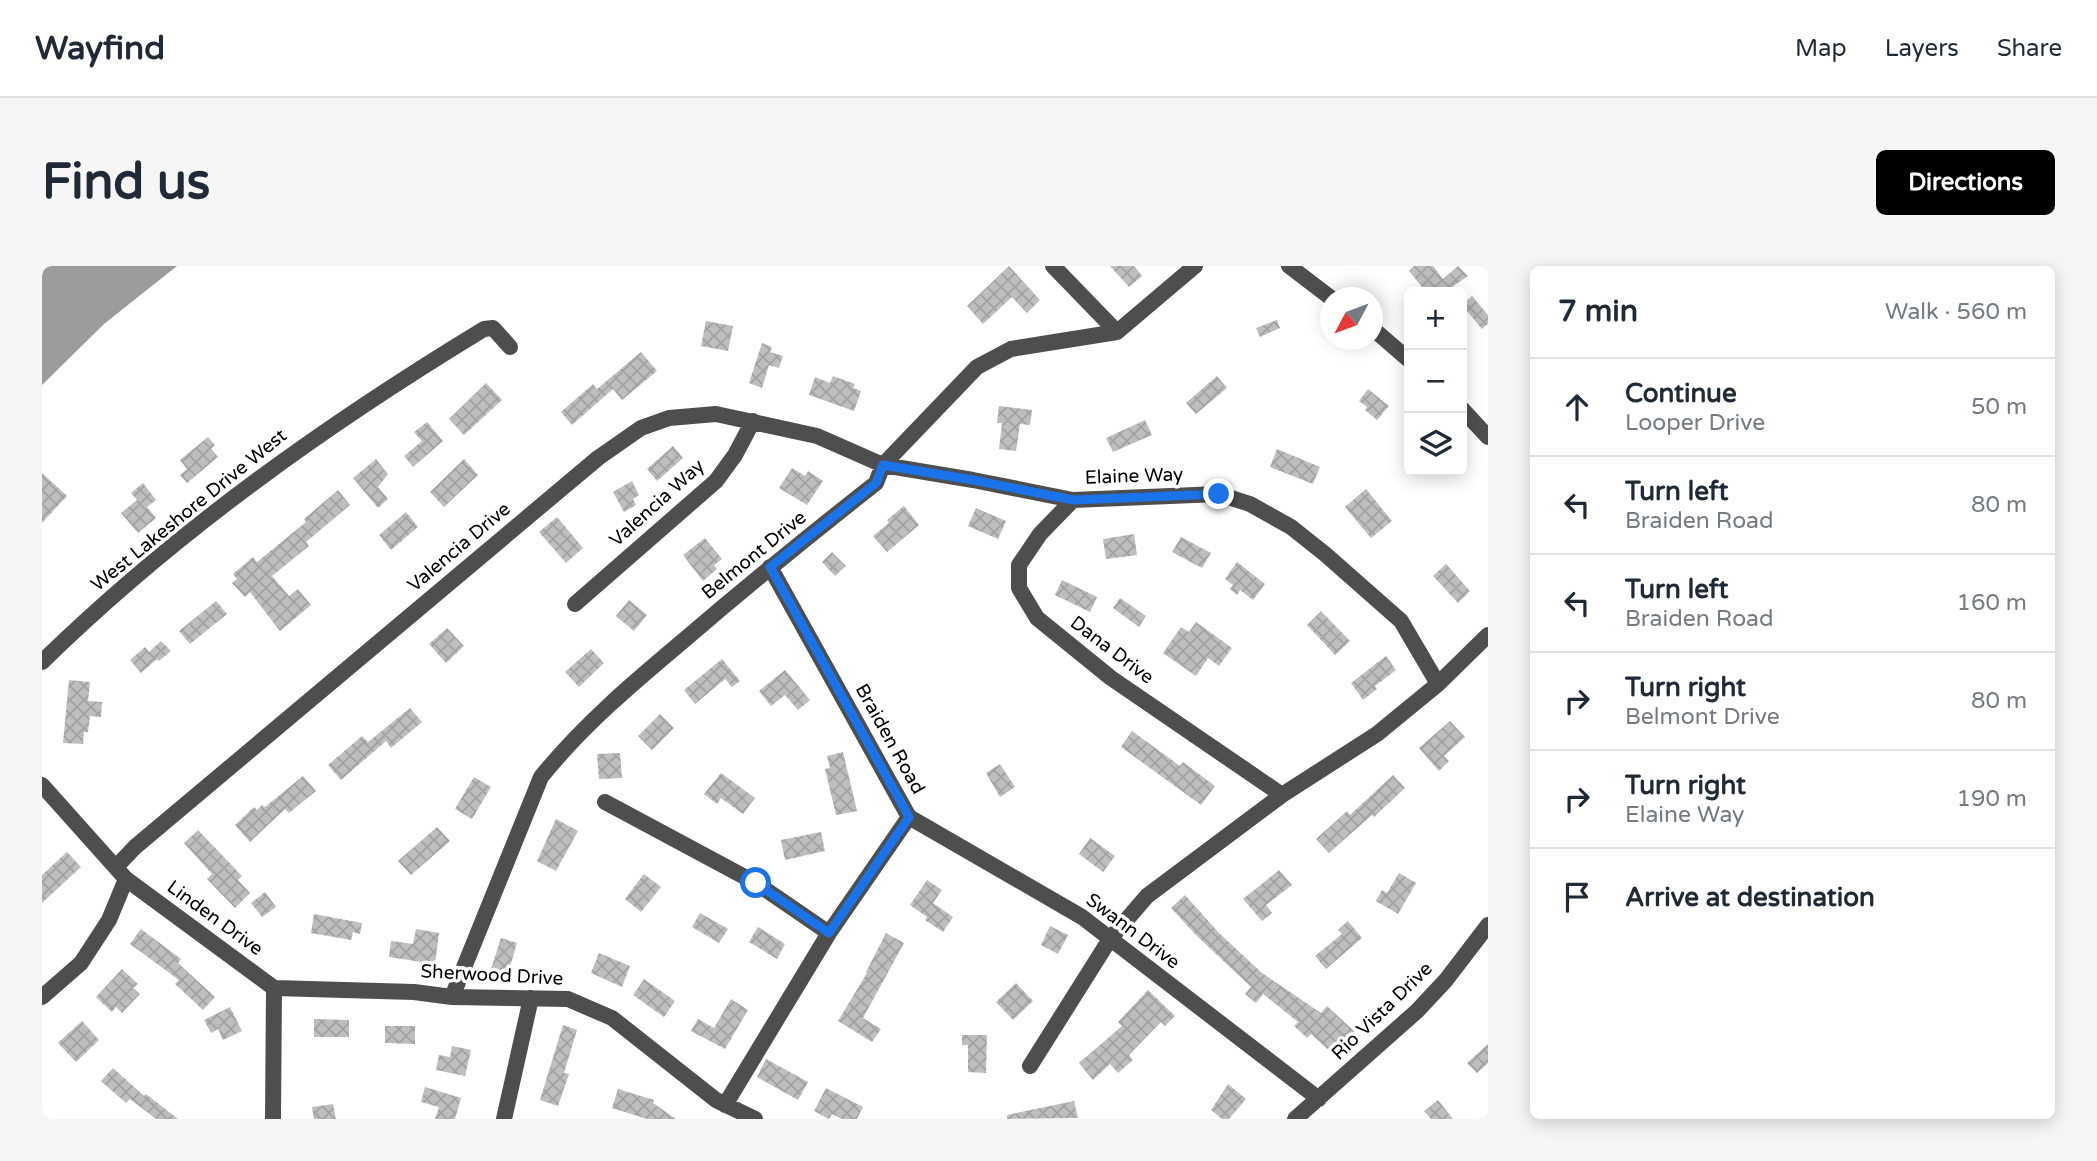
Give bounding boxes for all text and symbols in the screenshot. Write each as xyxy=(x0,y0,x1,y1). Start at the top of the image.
text: Wayfind xyxy=(35,29,165,68)
text: Map xyxy=(1795,34,1847,63)
text: Layers xyxy=(1885,34,1959,63)
text: Share xyxy=(1997,34,2062,63)
button: Directions xyxy=(1876,150,2055,215)
text: Find us xyxy=(42,153,210,212)
north arrow xyxy=(1320,287,1383,350)
map controls xyxy=(1404,287,1467,476)
button: + xyxy=(1404,287,1467,350)
text: 7 min xyxy=(1558,293,1638,330)
text: Walk · 560 m xyxy=(1885,298,2027,326)
button: − xyxy=(1404,350,1467,413)
text: Continue xyxy=(1625,378,1737,409)
icon: ahead xyxy=(1558,388,1596,426)
text: 50 m xyxy=(1971,393,2027,421)
text: Looper Drive xyxy=(1625,409,1765,437)
button: layers xyxy=(1404,413,1467,476)
street label: West Lakeshore Drive West xyxy=(87,424,291,596)
street label: Valencia Way xyxy=(605,455,709,551)
street label: Elaine Way xyxy=(1084,463,1184,489)
text: Turn left xyxy=(1625,476,1728,507)
route end xyxy=(1203,478,1234,509)
icon: left xyxy=(1558,486,1596,524)
text: 80 m xyxy=(1971,491,2027,519)
street label: Valencia Drive xyxy=(403,498,515,596)
street label: Belmont Drive xyxy=(697,506,811,604)
text: Braiden Road xyxy=(1625,507,1774,535)
text: Turn left xyxy=(1625,574,1728,605)
icon: left xyxy=(1558,584,1596,622)
text: 160 m xyxy=(1957,589,2027,617)
text: Braiden Road xyxy=(1625,605,1774,633)
street label: Dana Drive xyxy=(1066,612,1158,688)
text: Turn right xyxy=(1625,672,1746,703)
street label: Braiden Road xyxy=(851,680,929,798)
icon: right xyxy=(1558,682,1596,720)
text: 80 m xyxy=(1971,687,2027,715)
text: Belmont Drive xyxy=(1625,703,1780,731)
text: Turn right xyxy=(1625,770,1746,801)
icon: right xyxy=(1558,780,1596,818)
text: 190 m xyxy=(1957,785,2027,813)
text: Elaine Way xyxy=(1625,801,1744,829)
route start xyxy=(740,867,771,898)
street label: Linden Drive xyxy=(163,876,267,960)
icon: arrive xyxy=(1558,878,1596,916)
text: Arrive at destination xyxy=(1625,882,1875,913)
street label: Swann Drive xyxy=(1082,889,1184,973)
street label: Rio Vista Drive xyxy=(1327,958,1437,1064)
street label: Sherwood Drive xyxy=(420,960,564,990)

